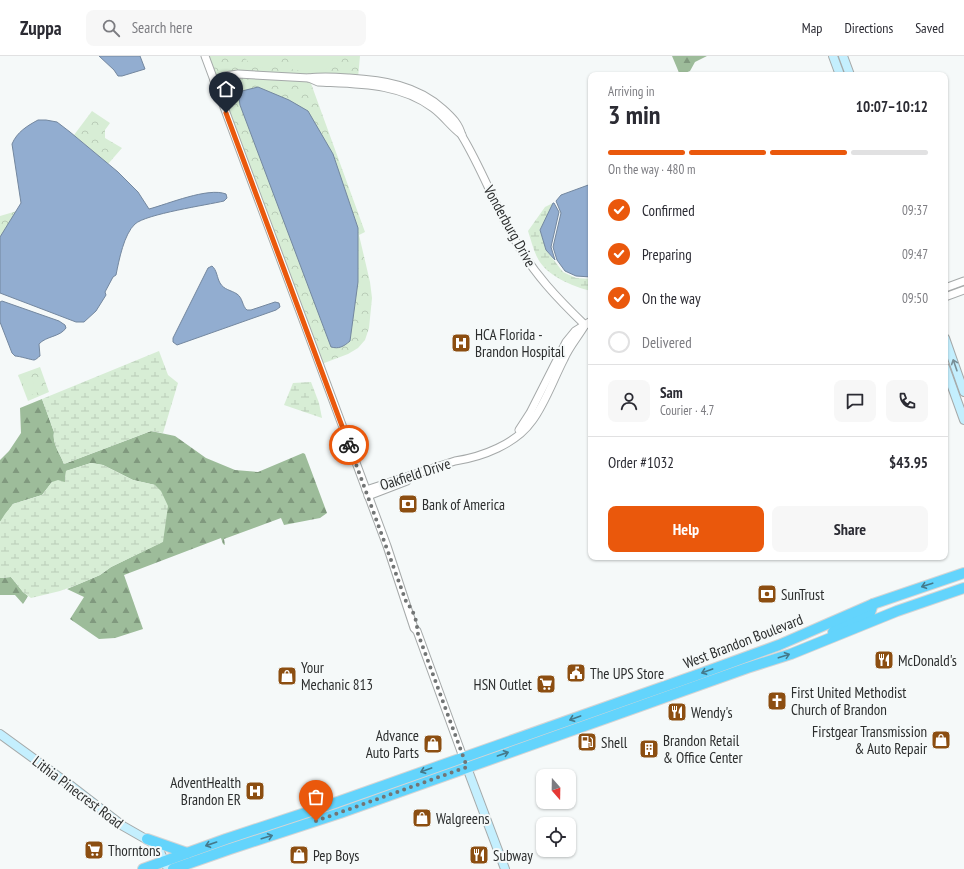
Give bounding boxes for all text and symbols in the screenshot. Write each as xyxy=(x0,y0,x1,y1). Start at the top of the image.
search box xyxy=(86,10,366,46)
text: Zuppa xyxy=(20,16,62,40)
icon: search xyxy=(100,17,122,39)
text: Search here xyxy=(132,18,193,37)
text: Map xyxy=(802,19,822,37)
text: Directions xyxy=(844,19,893,37)
text: Saved xyxy=(915,19,944,37)
pin xyxy=(209,72,243,113)
icon: home xyxy=(215,78,237,100)
text: Arriving in xyxy=(608,83,655,100)
text: 10:07–10:12 xyxy=(856,97,928,116)
text: 3 min xyxy=(608,98,661,131)
text: On the way · 480 m xyxy=(608,161,695,178)
street label: Vonderburg Drive xyxy=(479,181,540,270)
icon: check xyxy=(608,199,630,221)
text: Confirmed xyxy=(642,201,695,220)
text: 09:37 xyxy=(902,202,928,219)
icon: check xyxy=(608,243,630,265)
text: Preparing xyxy=(642,245,692,264)
text: 09:47 xyxy=(902,246,928,263)
icon: check xyxy=(608,287,630,309)
text: On the way xyxy=(642,289,701,308)
text: 09:50 xyxy=(902,290,928,307)
place label: HCA Florida - Brandon Hospital xyxy=(475,325,565,361)
hospital icon: HCA Florida - Brandon Hospital xyxy=(450,332,472,354)
text: Delivered xyxy=(642,333,692,352)
one-way arrow xyxy=(950,359,958,371)
button: person xyxy=(608,380,650,422)
button: chat xyxy=(834,380,876,422)
button: phone xyxy=(886,380,928,422)
text: Sam xyxy=(660,383,683,402)
text: Courier · 4.7 xyxy=(660,402,714,419)
courier xyxy=(329,425,369,465)
icon: bike xyxy=(338,434,360,456)
text: Order #1032 xyxy=(608,453,674,472)
text: $43.95 xyxy=(889,453,928,472)
street label: Oakfield Drive xyxy=(377,454,453,494)
bank icon: Bank of America xyxy=(397,493,419,515)
place label: Bank of America xyxy=(422,495,505,514)
button: Help xyxy=(608,506,764,552)
button: Share xyxy=(772,506,928,552)
one-way arrow xyxy=(921,582,933,590)
bank icon: SunTrust xyxy=(756,583,778,605)
place label: SunTrust xyxy=(781,585,824,604)
street label: West Brandon Boulevard xyxy=(681,609,805,673)
restaurant icon: McDonald's xyxy=(873,649,895,671)
place label: McDonald's xyxy=(898,651,957,670)
one-way arrow xyxy=(777,652,790,659)
place label: Your Mechanic 813 xyxy=(301,658,373,694)
public building icon: The UPS Store xyxy=(565,662,587,684)
place label: The UPS Store xyxy=(590,664,664,683)
shop icon: Your Mechanic 813 xyxy=(276,665,298,687)
one-way arrow xyxy=(700,668,713,675)
supermarket icon: HSN Outlet xyxy=(535,673,557,695)
place label: HSN Outlet xyxy=(474,675,532,694)
place label: First United Methodist Church of Brandon xyxy=(791,683,906,719)
church icon: First United Methodist Church of Brandon xyxy=(766,690,788,712)
restaurant icon: Wendy's xyxy=(666,701,688,723)
place label: Wendy's xyxy=(691,703,732,722)
one-way arrow xyxy=(570,714,582,722)
place label: Firstgear Transmission & Auto Repair xyxy=(812,722,928,758)
place label: Advance Auto Parts xyxy=(366,726,419,762)
shop icon: Firstgear Transmission & Auto Repair xyxy=(930,729,952,751)
fuel station icon: Shell xyxy=(576,731,598,753)
place label: Brandon Retail & Office Center xyxy=(663,731,744,767)
shop icon: Advance Auto Parts xyxy=(422,733,444,755)
place label: Shell xyxy=(601,733,628,752)
building icon: Brandon Retail & Office Center xyxy=(638,738,660,760)
one-way arrow xyxy=(497,750,509,758)
street label: Lithia Pinecrest Road xyxy=(29,752,127,832)
one-way arrow xyxy=(420,767,433,774)
north arrow xyxy=(536,769,576,809)
map controls xyxy=(536,769,576,857)
place label: AdventHealth Brandon ER xyxy=(170,773,241,809)
hospital icon: AdventHealth Brandon ER xyxy=(244,780,266,802)
pin xyxy=(299,780,333,821)
icon: bag xyxy=(305,786,327,808)
shop icon: Walgreens xyxy=(411,807,433,829)
place label: Walgreens xyxy=(436,809,490,828)
button: locate xyxy=(536,817,576,857)
one-way arrow xyxy=(260,833,273,840)
supermarket icon: Thorntons xyxy=(83,839,105,861)
one-way arrow xyxy=(206,840,218,848)
place label: Thorntons xyxy=(108,841,161,860)
shop icon: Pep Boys xyxy=(288,844,310,866)
restaurant icon: Subway xyxy=(468,844,490,866)
place label: Pep Boys xyxy=(313,846,359,865)
place label: Subway xyxy=(493,846,533,865)

